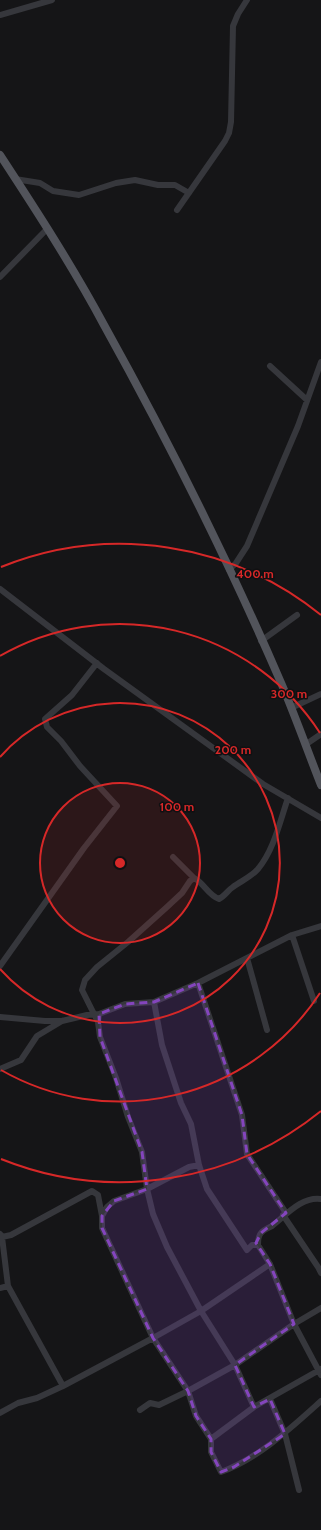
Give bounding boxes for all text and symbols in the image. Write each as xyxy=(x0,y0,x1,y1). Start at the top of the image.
text: 400 m xyxy=(236,566,274,581)
text: 300 m xyxy=(271,686,307,701)
text: 200 m xyxy=(215,742,251,757)
text: 100 m xyxy=(160,799,194,814)
centre of rings xyxy=(113,856,127,870)

